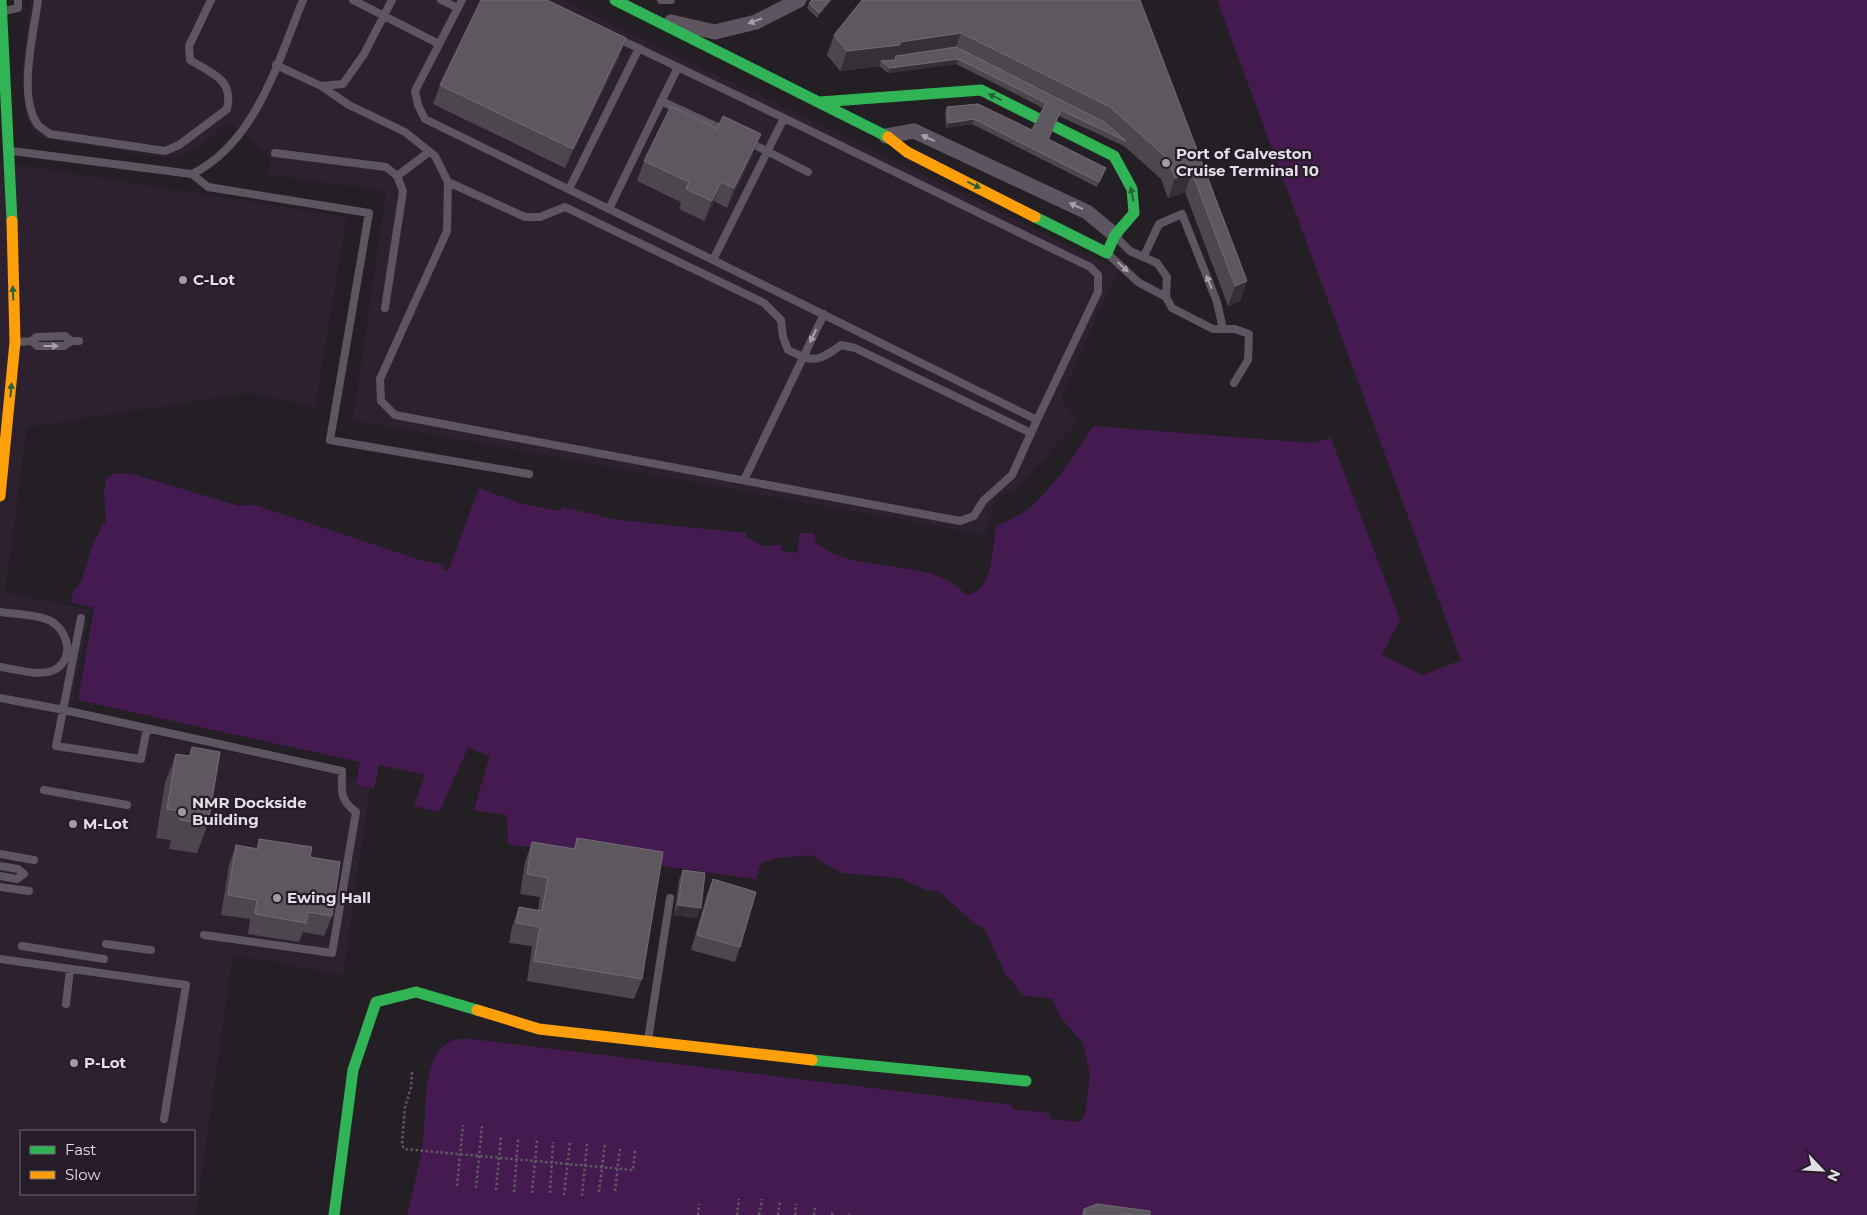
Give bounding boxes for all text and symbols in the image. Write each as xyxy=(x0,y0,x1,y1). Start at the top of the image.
one-way arrow xyxy=(748,18,763,25)
one-way arrow xyxy=(988,93,1002,101)
one-way arrow xyxy=(921,134,935,142)
place label: Port of Galveston Cruise Terminal 10 xyxy=(1176,144,1319,180)
marker: Port of Galveston Cruise Terminal 10 xyxy=(1160,157,1172,169)
one-way arrow xyxy=(967,181,981,189)
one-way arrow xyxy=(1127,186,1135,202)
one-way arrow xyxy=(1069,202,1083,210)
one-way arrow xyxy=(1117,261,1129,273)
place label: C-Lot xyxy=(193,270,235,289)
marker: C-Lot xyxy=(177,274,189,286)
one-way arrow xyxy=(1205,274,1213,289)
one-way arrow xyxy=(9,285,17,301)
one-way arrow xyxy=(809,329,817,343)
one-way arrow xyxy=(44,342,60,350)
one-way arrow xyxy=(7,381,15,397)
place label: NMR Dockside Building xyxy=(192,793,307,829)
marker: NMR Dockside Building xyxy=(176,806,188,818)
place label: M-Lot xyxy=(83,814,129,833)
marker: M-Lot xyxy=(67,818,79,830)
place label: Ewing Hall xyxy=(287,888,371,907)
marker: Ewing Hall xyxy=(271,892,283,904)
place label: P-Lot xyxy=(84,1053,127,1072)
marker: P-Lot xyxy=(68,1057,80,1069)
legend xyxy=(20,1130,195,1195)
text: Fast xyxy=(65,1140,96,1159)
north arrow xyxy=(1797,1145,1847,1195)
text: Slow xyxy=(65,1165,101,1184)
text: N xyxy=(1823,1167,1844,1184)

